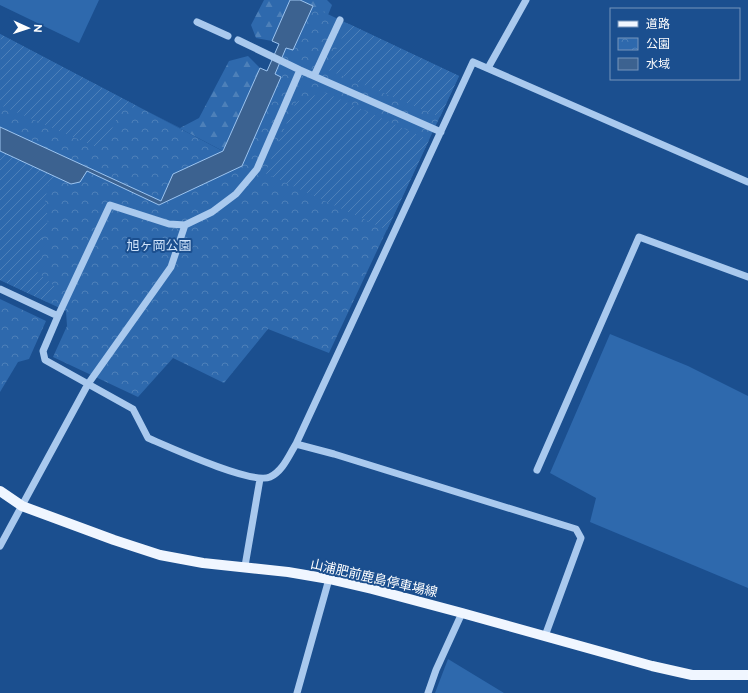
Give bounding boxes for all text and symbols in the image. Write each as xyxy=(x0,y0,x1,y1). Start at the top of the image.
north arrow xyxy=(8,8,48,48)
legend xyxy=(610,8,740,80)
text: 道路 xyxy=(646,17,670,31)
text: N xyxy=(31,24,44,33)
text: 公園 xyxy=(646,37,670,51)
text: 水域 xyxy=(646,57,670,71)
park label: 旭ヶ岡公園 xyxy=(126,238,192,253)
street label: 山浦肥前鹿島停車場線 xyxy=(309,556,439,600)

